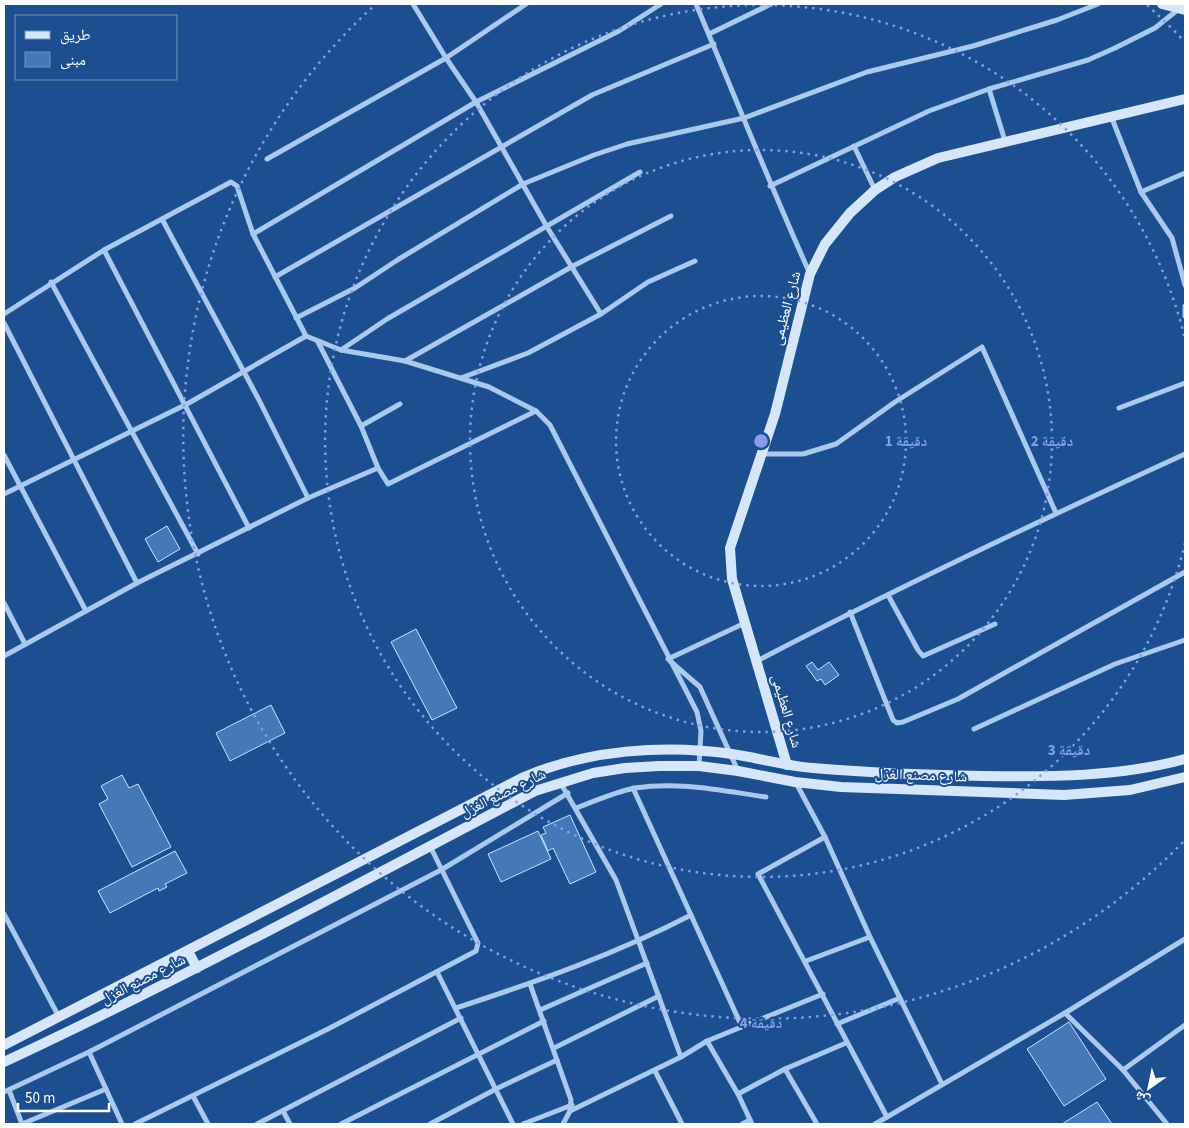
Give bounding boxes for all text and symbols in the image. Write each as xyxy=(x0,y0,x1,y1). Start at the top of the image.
legend xyxy=(15,15,178,80)
text: طريق xyxy=(60,25,91,46)
text: مبنى xyxy=(60,50,86,71)
street label: شارع العظيمى xyxy=(767,269,806,347)
text: 1 دقيقة xyxy=(885,431,927,452)
text: 2 دقيقة xyxy=(1031,431,1073,452)
centre of rings xyxy=(752,432,770,450)
street label: شارع العظيمى xyxy=(766,672,807,751)
text: 3 دقيقة xyxy=(1048,740,1090,761)
street label: شارع مصنع الغزل xyxy=(874,763,968,788)
street label: شارع مصنع الغزل xyxy=(457,764,550,823)
street label: شارع مصنع الغزل xyxy=(97,949,189,1010)
text: 4 دقيقة xyxy=(740,1013,782,1034)
north arrow xyxy=(1124,1063,1174,1113)
scale bar xyxy=(18,1080,109,1112)
text: ش xyxy=(1131,1086,1154,1110)
text: 50 m xyxy=(25,1088,55,1109)

